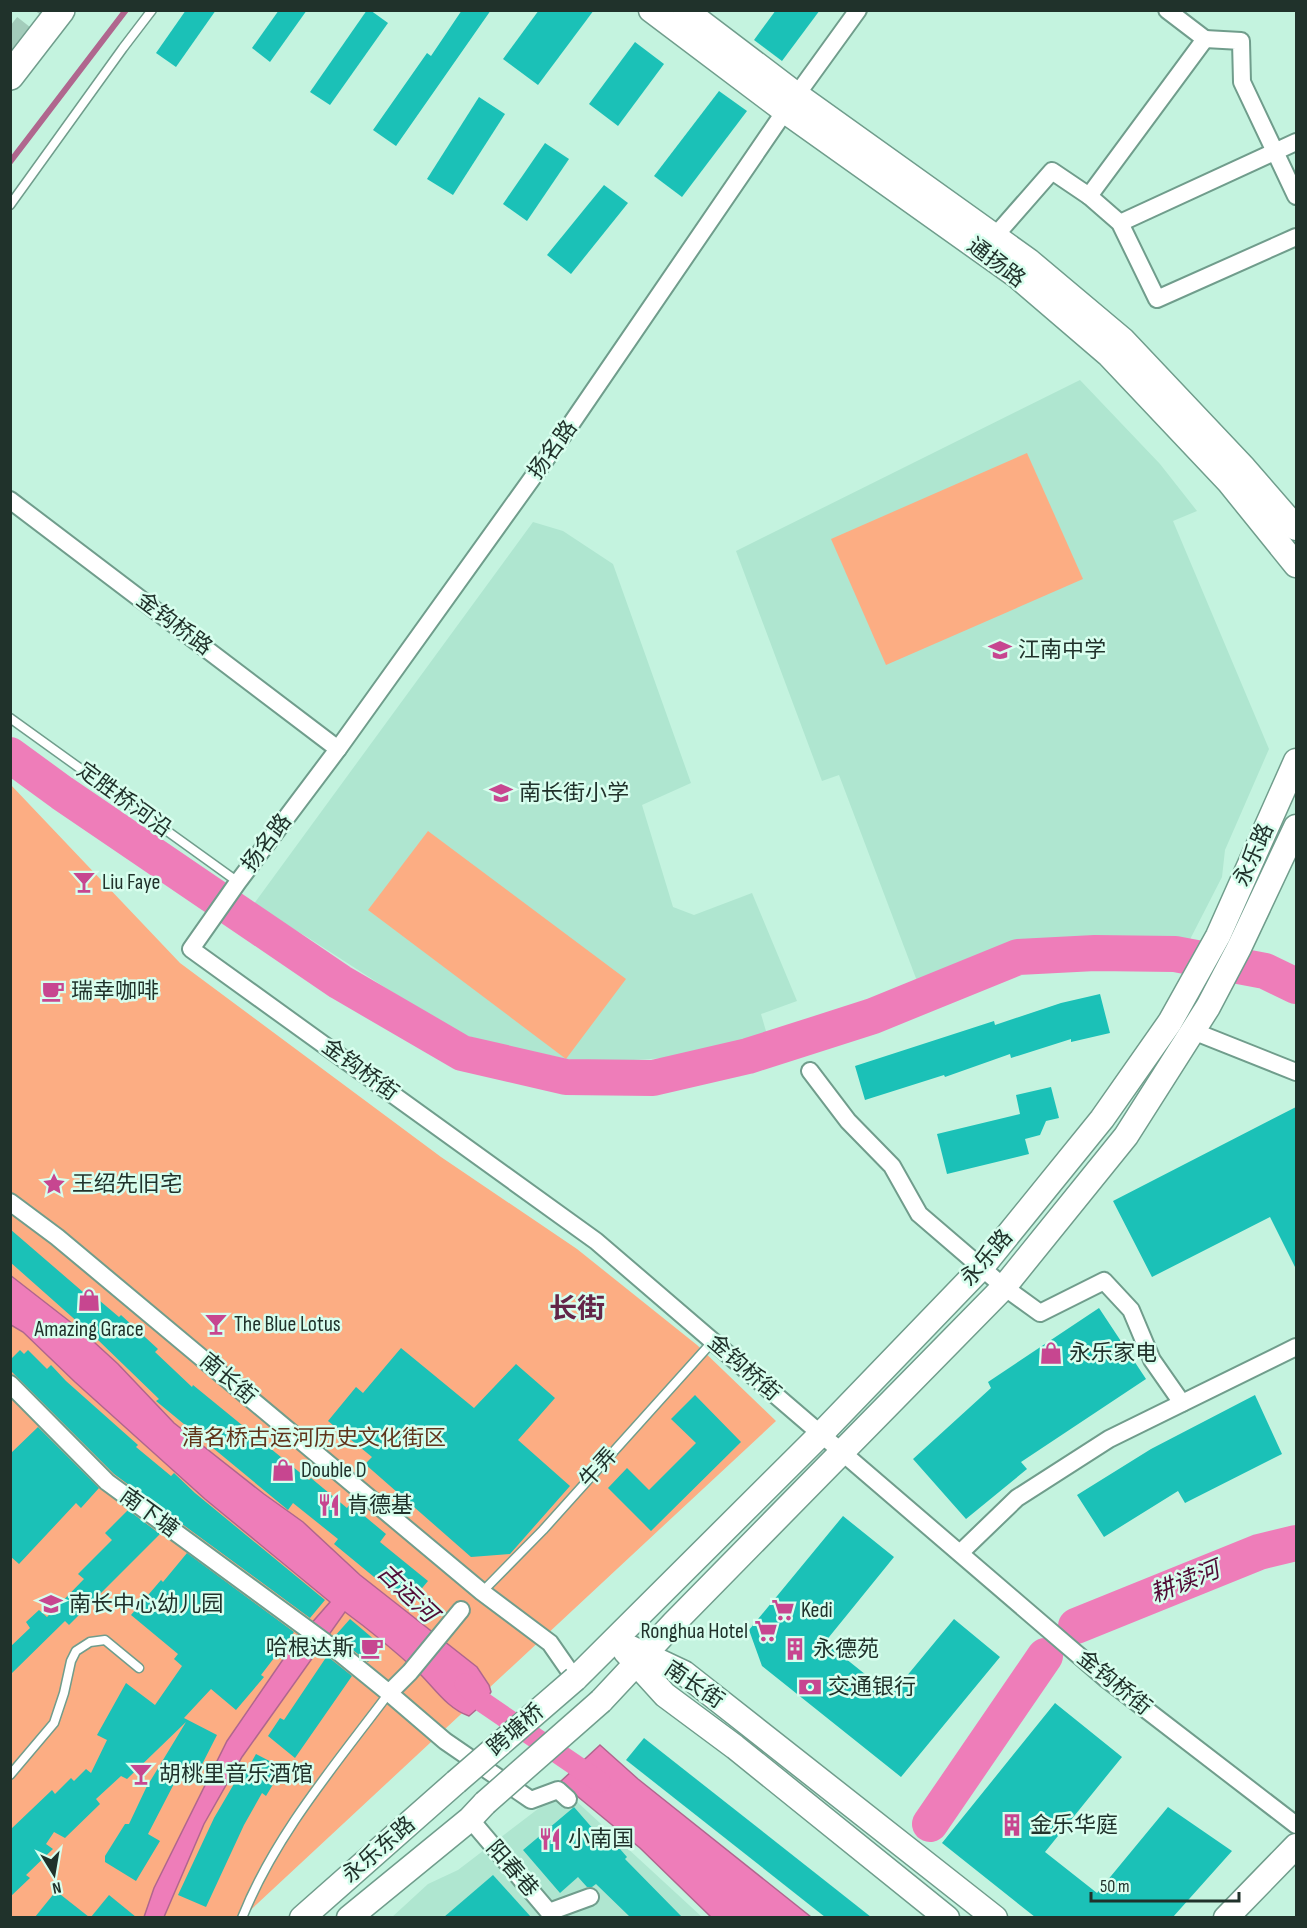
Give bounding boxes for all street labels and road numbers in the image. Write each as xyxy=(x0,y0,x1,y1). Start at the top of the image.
street label: 通扬路 xyxy=(962,232,1030,294)
street label: 扬名路 xyxy=(523,415,583,485)
street label: 金钩桥路 xyxy=(131,587,217,661)
street label: 定胜桥河沿 xyxy=(72,757,176,843)
street label: 扬名路 xyxy=(236,809,298,877)
street label: 永乐路 xyxy=(1228,819,1280,891)
street label: 金钩桥街 xyxy=(316,1033,404,1107)
street label: 永乐路 xyxy=(955,1224,1019,1292)
street label: 金钩桥街 xyxy=(702,1329,786,1407)
street label: 南长街 xyxy=(194,1347,262,1411)
street label: 牛弄 xyxy=(574,1443,624,1493)
street label: 南下塘 xyxy=(114,1483,184,1543)
street label: 金钩桥街 xyxy=(1071,1645,1157,1721)
street label: 南长街 xyxy=(659,1655,729,1715)
street label: 跨塘桥 xyxy=(482,1698,550,1762)
street label: 永乐东路 xyxy=(337,1811,421,1889)
street label: 阳春巷 xyxy=(480,1835,544,1903)

